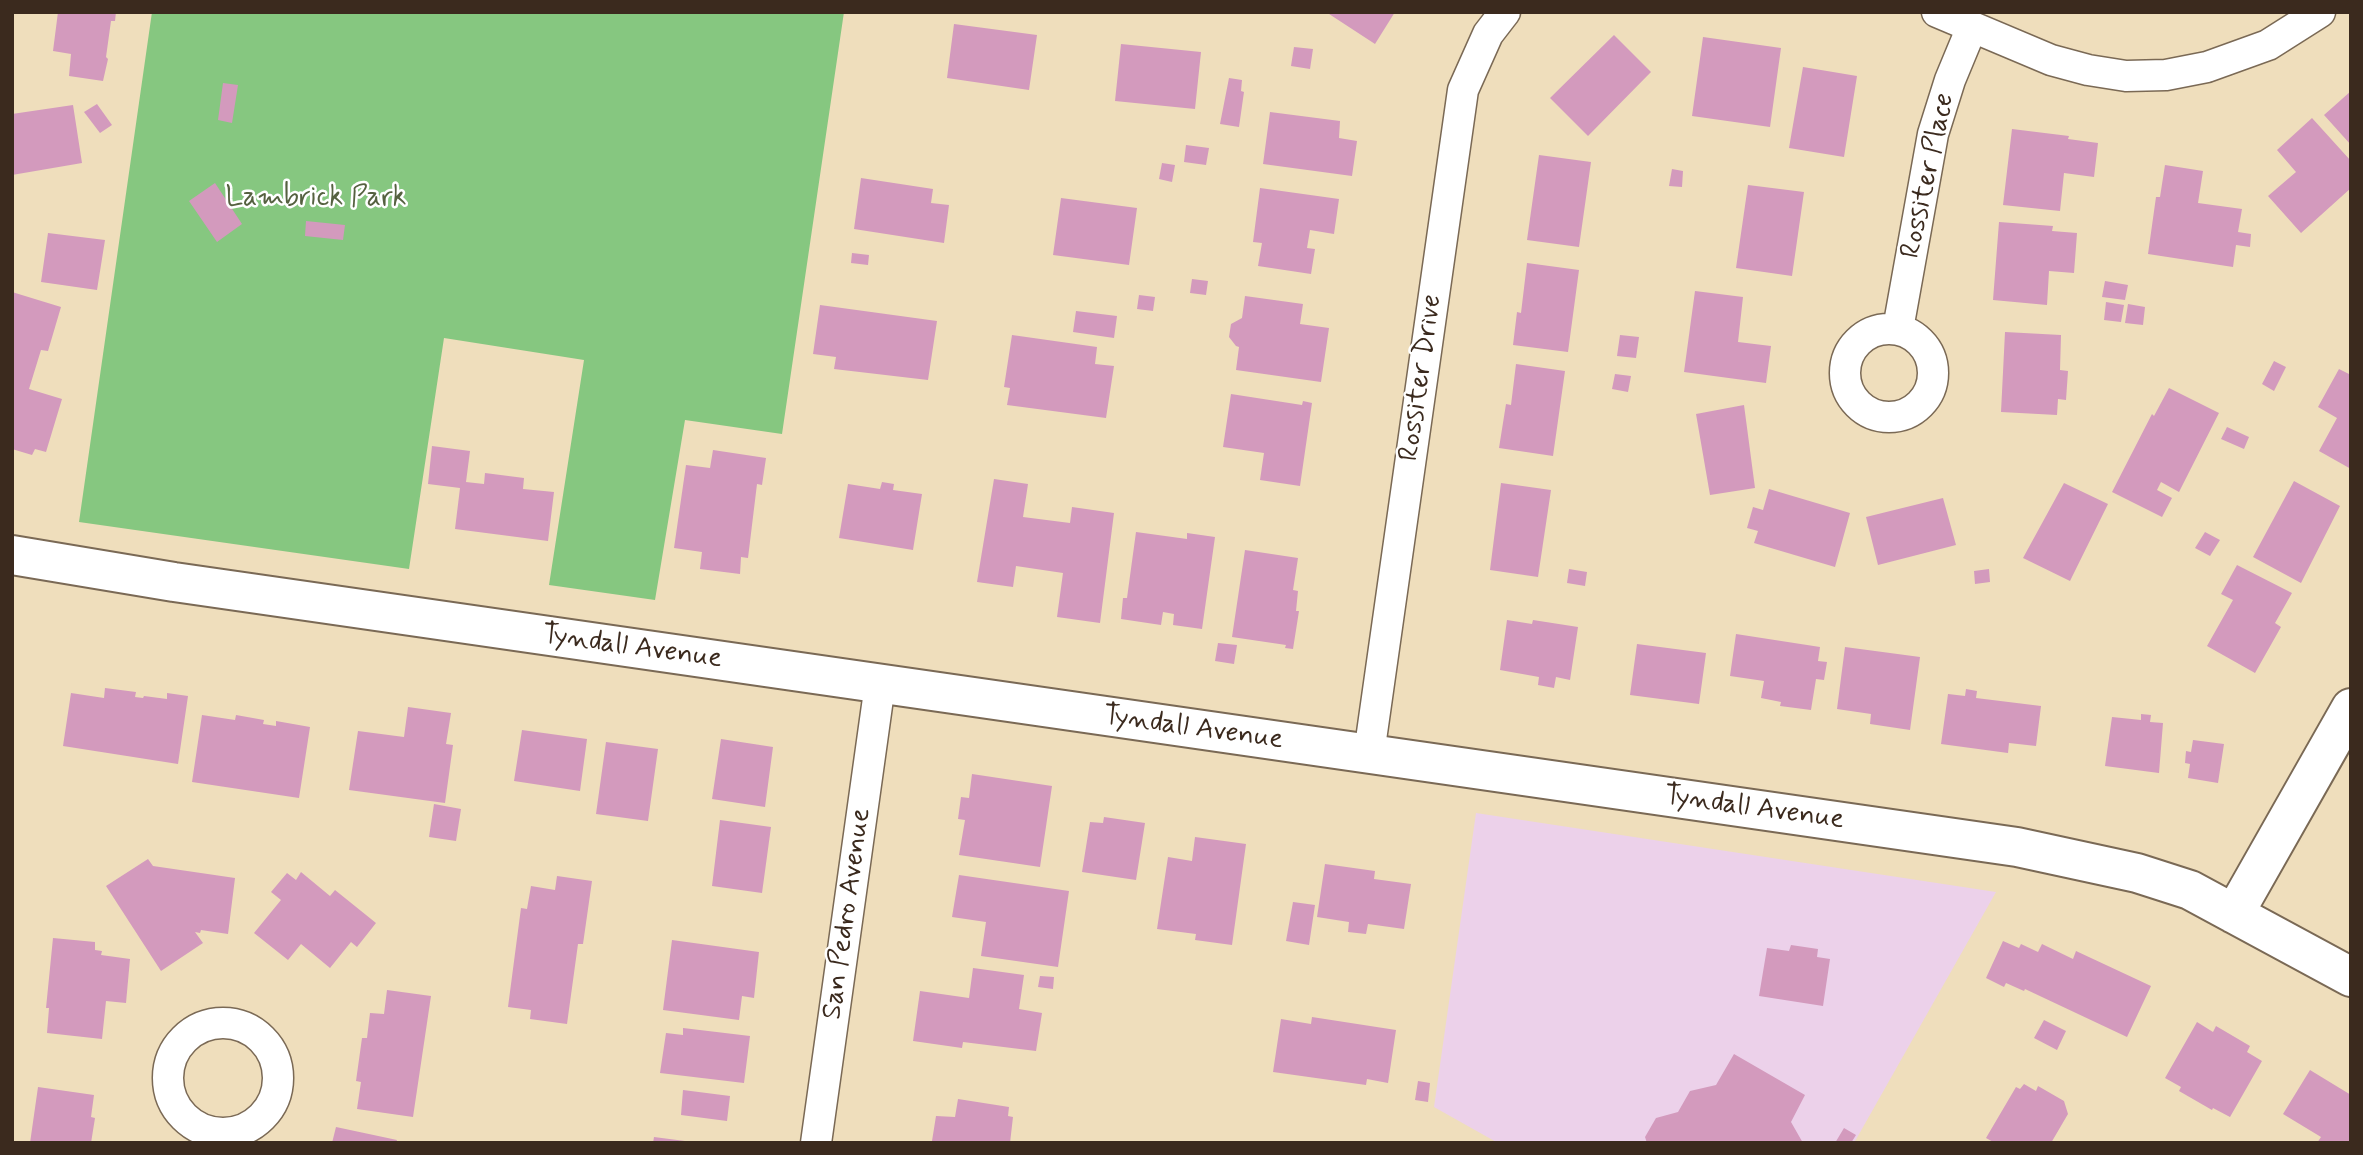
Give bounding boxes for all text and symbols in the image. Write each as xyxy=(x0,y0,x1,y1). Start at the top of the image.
street label: Rossiter Place xyxy=(1895,90,1963,262)
park label: Lambrick Park xyxy=(226,182,406,216)
street label: Rossiter Drive xyxy=(1394,292,1450,464)
street label: Tyndall Avenue xyxy=(540,619,724,677)
street label: Tyndall Avenue xyxy=(1101,700,1285,758)
street label: Tyndall Avenue xyxy=(1662,780,1846,838)
street label: San Pedro Avenue xyxy=(817,806,879,1022)

